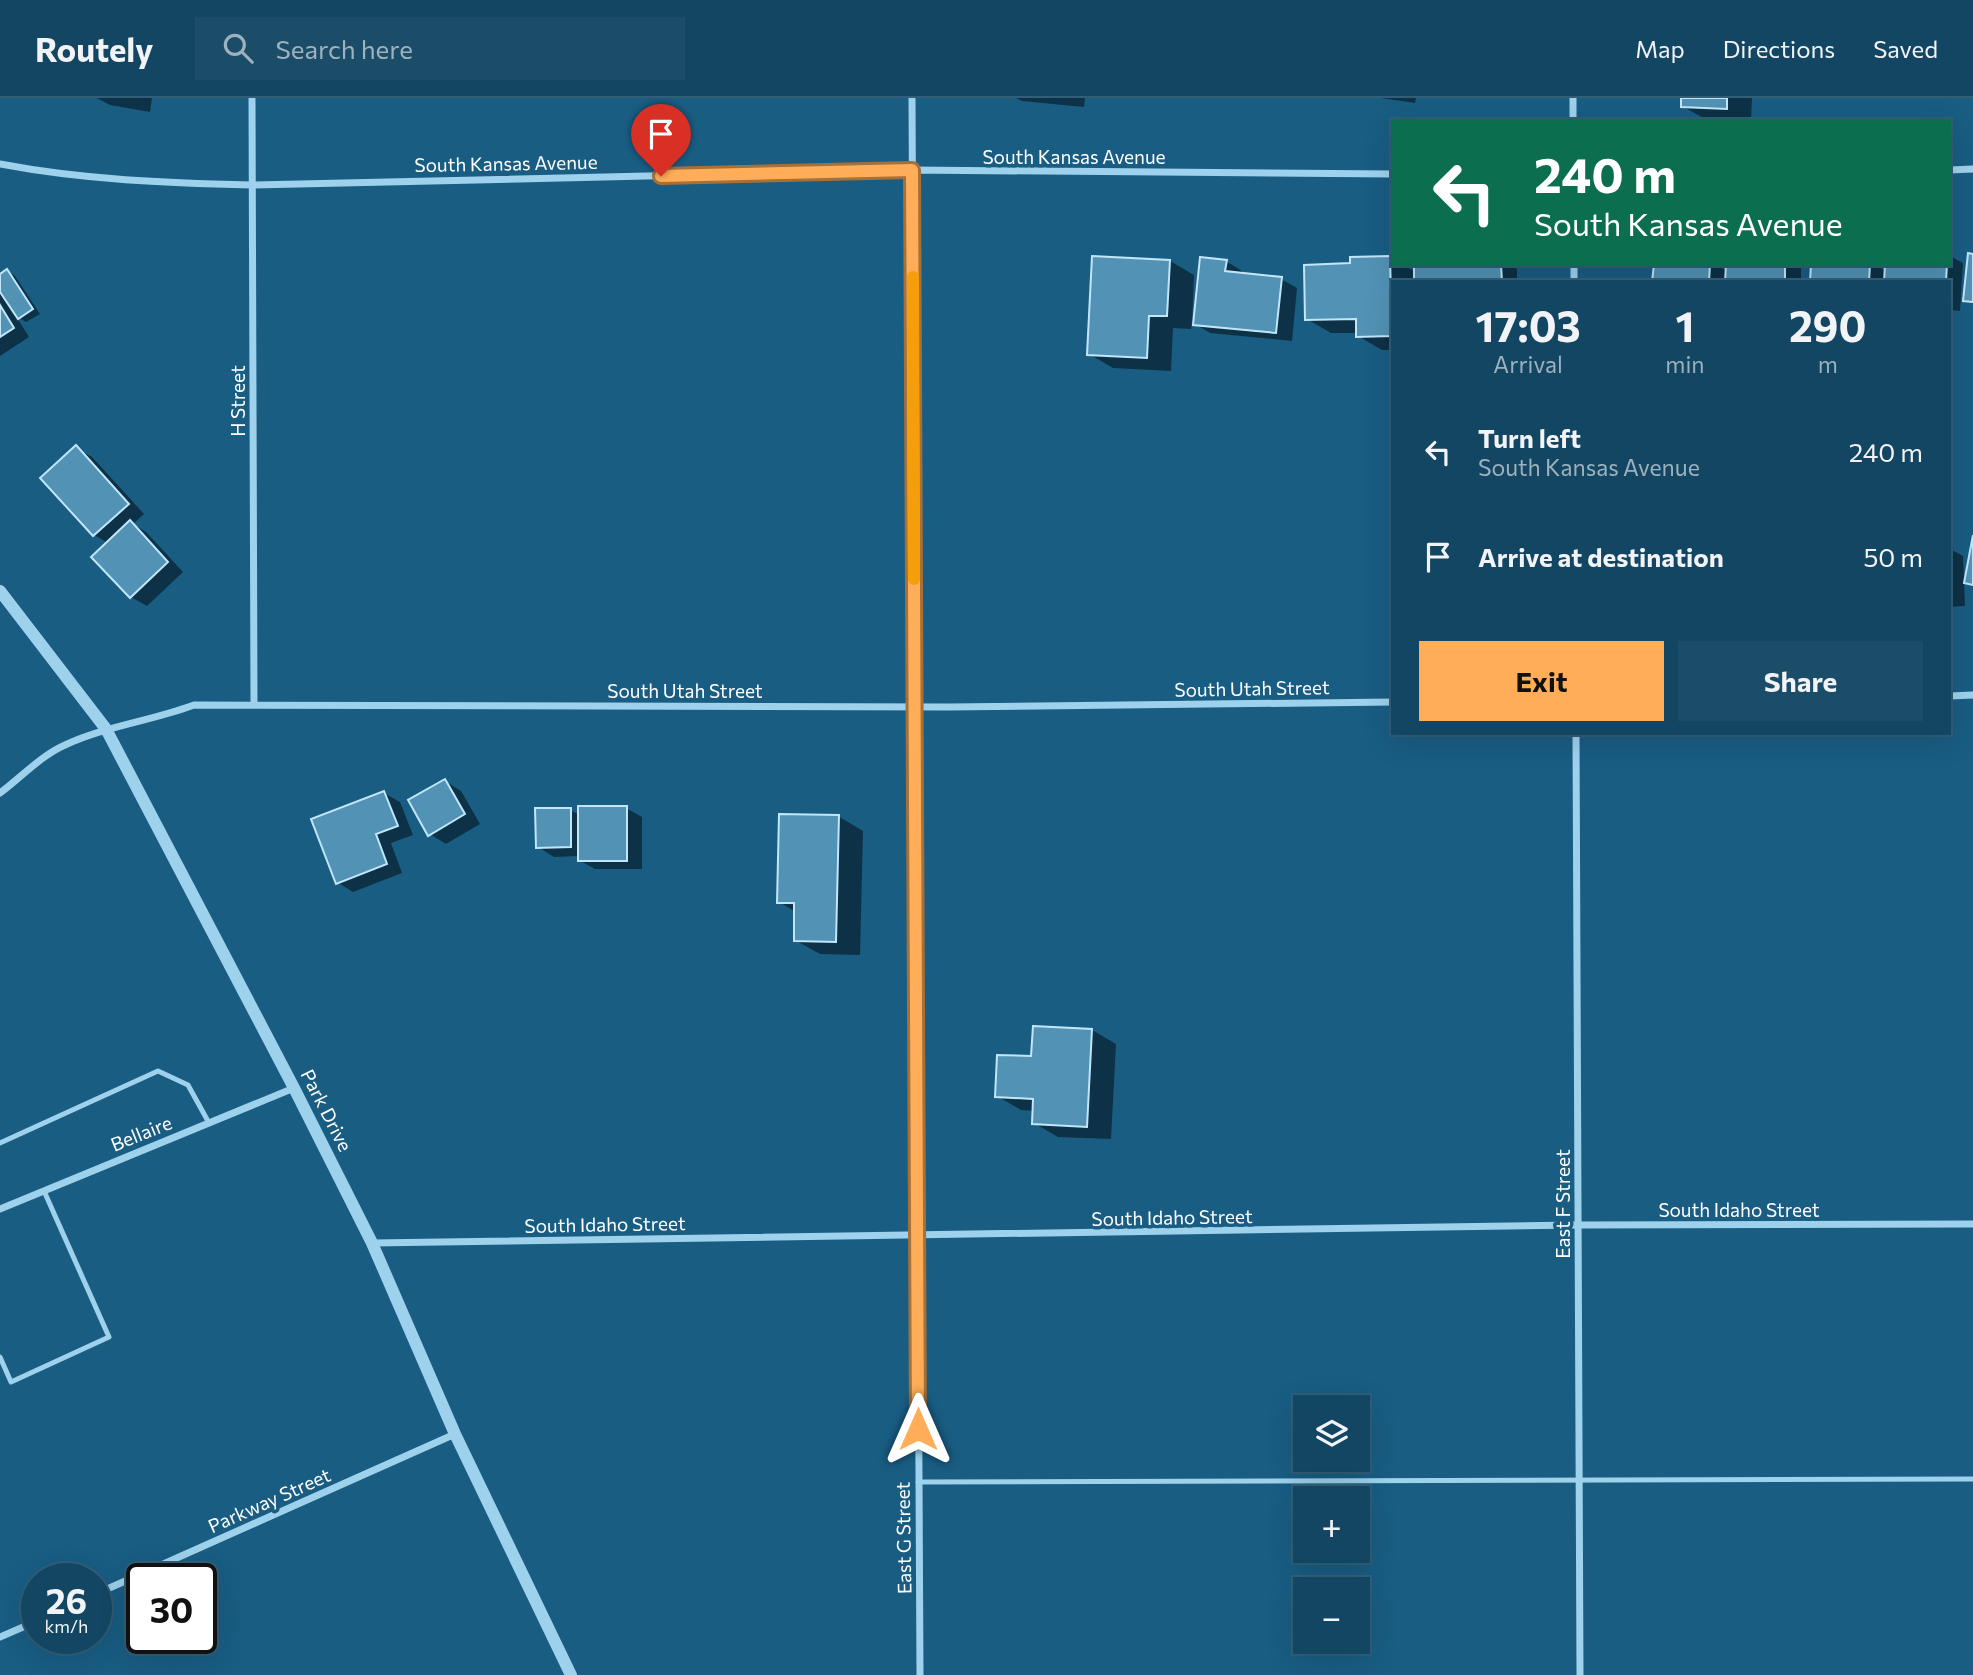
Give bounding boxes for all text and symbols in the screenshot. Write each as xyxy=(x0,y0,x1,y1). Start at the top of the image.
search box xyxy=(195,17,685,80)
text: Routely xyxy=(35,28,153,69)
icon: search xyxy=(219,29,257,67)
text: Search here xyxy=(275,33,413,64)
text: Map xyxy=(1635,34,1685,63)
text: Directions xyxy=(1723,34,1835,63)
text: Saved xyxy=(1873,34,1938,63)
pin xyxy=(631,104,691,176)
icon: arrive xyxy=(642,115,680,153)
text: 240 m xyxy=(1534,143,1676,203)
street label: South Kansas Avenue xyxy=(982,145,1166,168)
icon: left xyxy=(1419,147,1510,238)
street label: South Kansas Avenue xyxy=(414,150,598,176)
text: South Kansas Avenue xyxy=(1534,203,1843,243)
text: 17:03 xyxy=(1476,299,1581,351)
text: 1 xyxy=(1675,299,1694,351)
text: 290 xyxy=(1789,299,1866,351)
text: Arrival xyxy=(1493,350,1563,378)
text: min xyxy=(1665,350,1704,378)
text: m xyxy=(1818,350,1838,378)
street label: H Street xyxy=(226,365,249,437)
text: Turn left xyxy=(1478,422,1581,453)
icon: left xyxy=(1419,433,1457,471)
text: 240 m xyxy=(1849,436,1923,467)
text: South Kansas Avenue xyxy=(1478,453,1700,481)
icon: arrive xyxy=(1419,538,1457,576)
text: Arrive at destination xyxy=(1478,541,1724,572)
text: 50 m xyxy=(1863,541,1923,572)
button: Exit xyxy=(1419,641,1664,721)
button: Share xyxy=(1678,641,1923,721)
street label: South Utah Street xyxy=(1174,675,1330,701)
street label: South Utah Street xyxy=(607,679,763,702)
street label: Park Drive xyxy=(296,1065,358,1155)
street label: Bellaire xyxy=(107,1110,175,1156)
street label: East F Street xyxy=(1551,1149,1574,1259)
street label: South Idaho Street xyxy=(1658,1198,1820,1221)
street label: South Idaho Street xyxy=(1091,1204,1253,1230)
street label: South Idaho Street xyxy=(524,1211,686,1237)
position arrow xyxy=(881,1392,955,1466)
map controls xyxy=(1293,1395,1370,1654)
button: layers xyxy=(1293,1395,1370,1472)
street label: Parkway Street xyxy=(204,1463,334,1537)
street label: East G Street xyxy=(891,1481,915,1594)
button: + xyxy=(1293,1486,1370,1563)
speed limit sign: 30 xyxy=(126,1563,217,1654)
button: − xyxy=(1293,1577,1370,1654)
text: 26 xyxy=(46,1578,87,1621)
text: km/h xyxy=(45,1615,88,1637)

